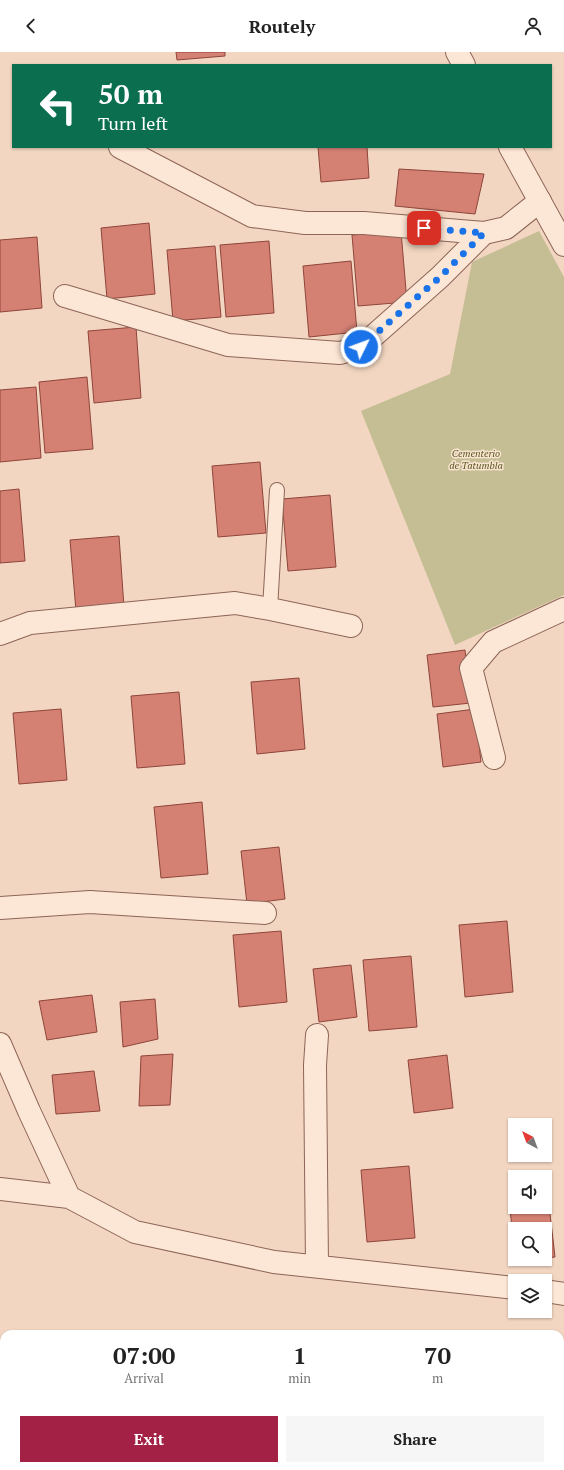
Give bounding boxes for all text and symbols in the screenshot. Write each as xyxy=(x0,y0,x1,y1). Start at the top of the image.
text: Routely xyxy=(249,14,315,38)
icon: back xyxy=(20,15,42,37)
icon: person xyxy=(522,15,544,37)
text: 50 m xyxy=(98,75,163,112)
icon: left xyxy=(32,80,84,132)
text: Turn left xyxy=(98,111,168,135)
pin xyxy=(407,211,441,245)
icon: arrive xyxy=(413,217,435,239)
position arrow xyxy=(340,326,382,368)
park label: Cementerio de Tatumbla xyxy=(449,447,503,472)
north arrow xyxy=(508,1118,552,1162)
map controls xyxy=(508,1118,552,1318)
button: sound xyxy=(508,1170,552,1214)
button: search xyxy=(508,1222,552,1266)
button: layers xyxy=(508,1274,552,1318)
text: 07:00 xyxy=(113,1339,175,1371)
text: 1 xyxy=(293,1339,306,1371)
text: 70 xyxy=(424,1339,451,1371)
text: Arrival xyxy=(124,1369,164,1387)
text: min xyxy=(288,1369,311,1387)
text: m xyxy=(432,1369,443,1387)
button: Exit xyxy=(20,1416,278,1462)
button: Share xyxy=(286,1416,544,1462)

